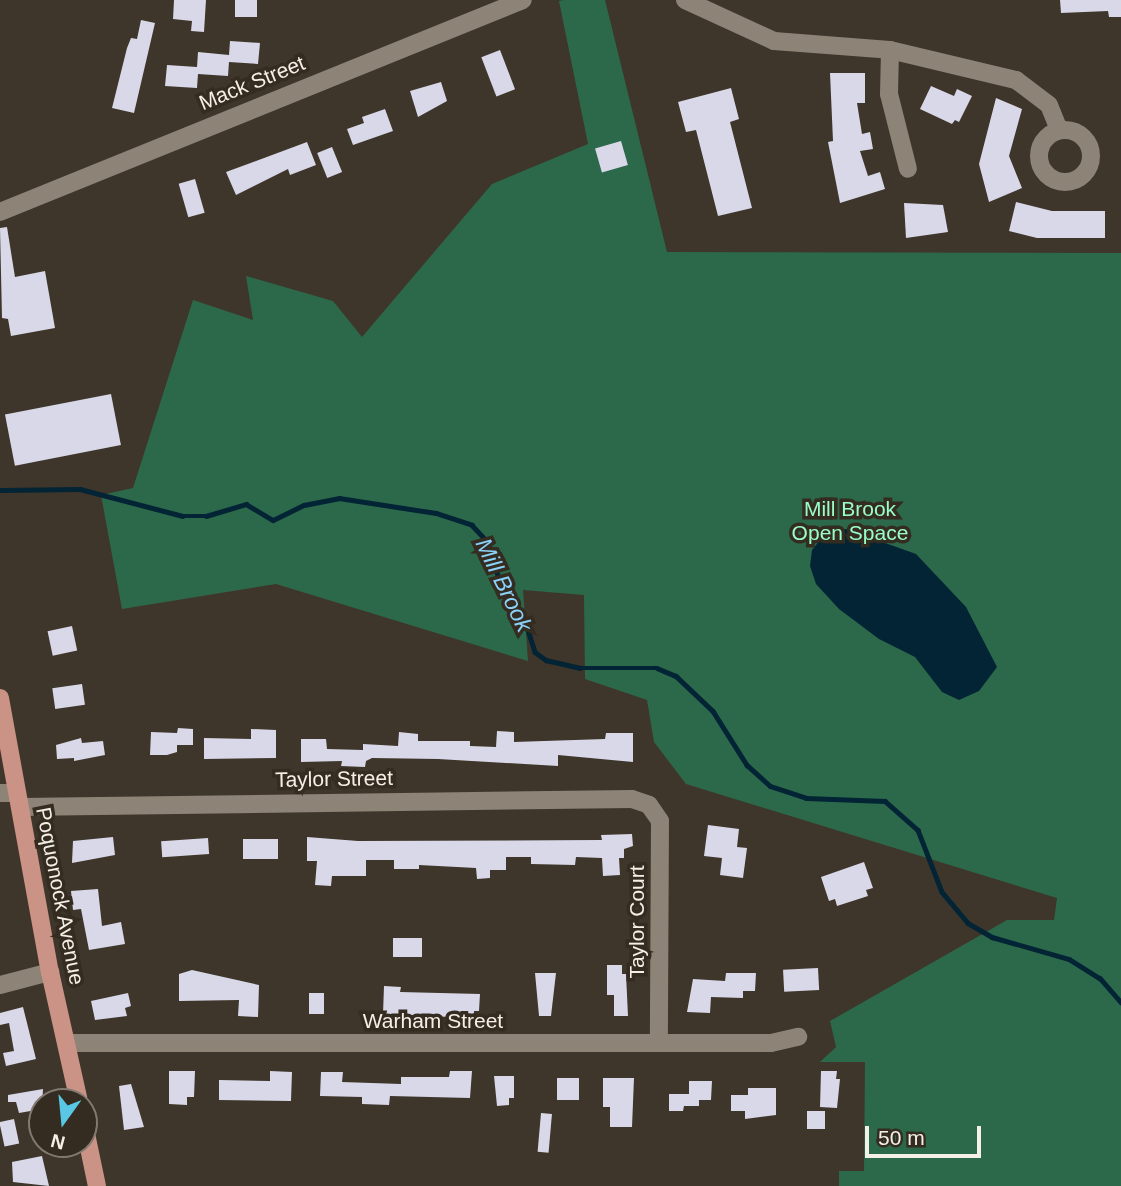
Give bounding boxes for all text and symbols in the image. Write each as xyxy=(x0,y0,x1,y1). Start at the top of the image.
street label: Mack Street xyxy=(195,50,309,116)
park label: Mill Brook Open Space xyxy=(792,496,908,546)
water label: Mill Brook xyxy=(469,534,539,636)
street label: Taylor Street xyxy=(275,765,393,793)
street label: Poquonock Avenue xyxy=(30,804,90,988)
street label: Taylor Court xyxy=(624,865,650,979)
street label: Warham Street xyxy=(363,1008,503,1034)
north arrow xyxy=(28,1088,98,1158)
scale bar xyxy=(869,1112,984,1156)
text: 50 m xyxy=(878,1126,925,1149)
text: N xyxy=(49,1130,67,1154)

